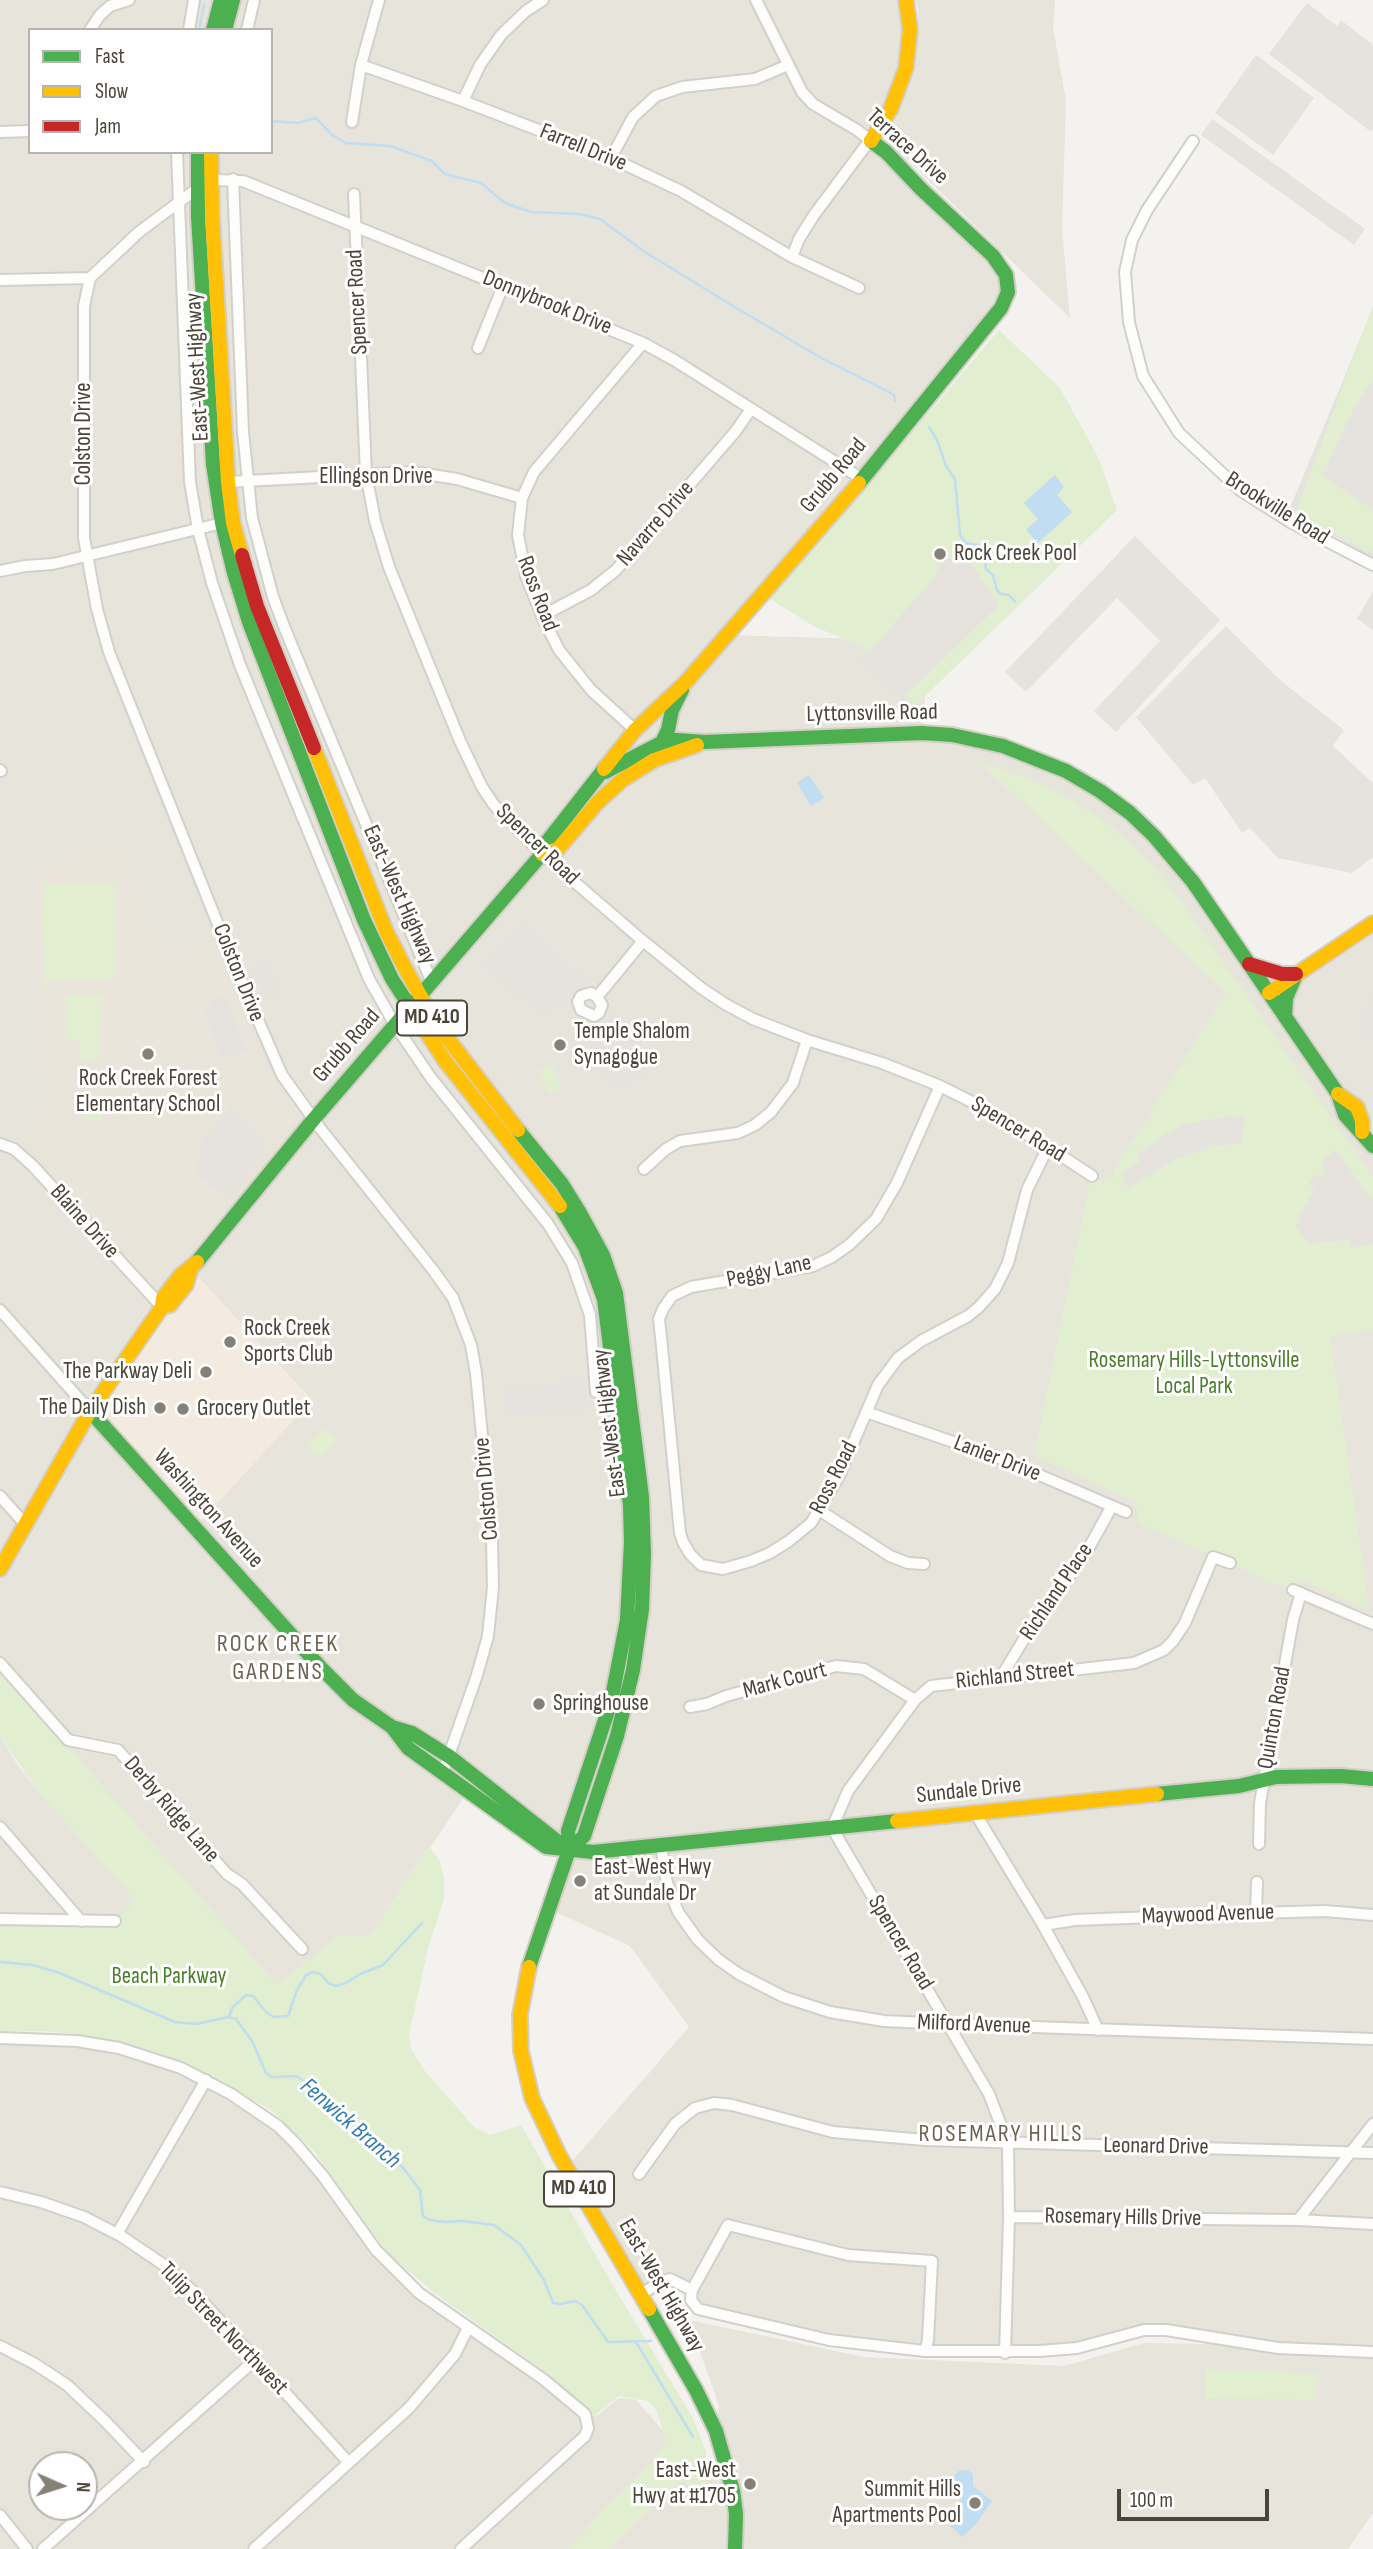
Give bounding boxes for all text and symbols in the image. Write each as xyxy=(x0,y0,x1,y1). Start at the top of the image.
legend xyxy=(28,28,273,154)
text: Fast xyxy=(95,44,125,69)
text: Slow xyxy=(95,79,128,104)
street label: Terrace Drive xyxy=(860,103,954,191)
text: Jam xyxy=(95,114,121,139)
street label: Farrell Drive xyxy=(535,118,631,178)
street label: Spencer Road xyxy=(341,249,375,355)
street label: Donnybrook Drive xyxy=(478,265,616,341)
street label: East-West Highway xyxy=(180,292,216,442)
street label: Colston Drive xyxy=(70,382,98,486)
street label: Grubb Road xyxy=(795,433,873,519)
street label: Ellingson Drive xyxy=(319,463,433,491)
street label: Brookville Road xyxy=(1220,466,1334,552)
street label: Navarre Drive xyxy=(612,476,700,572)
place label: Rock Creek Pool xyxy=(954,540,1077,568)
marker: Rock Creek Pool xyxy=(932,546,948,562)
street label: Ross Road xyxy=(510,553,564,635)
street label: Lyttonsville Road xyxy=(806,699,938,729)
street label: Spencer Road xyxy=(490,798,584,892)
street label: East-West Highway xyxy=(356,821,442,969)
street label: Colston Drive xyxy=(206,920,270,1026)
road number: MD 410 xyxy=(397,1000,467,1036)
street label: Grubb Road xyxy=(307,1003,387,1089)
place label: Temple Shalom Synagogue xyxy=(574,1018,690,1072)
marker: Temple Shalom Synagogue xyxy=(552,1037,568,1053)
marker: Rock Creek Forest Elementary School xyxy=(140,1046,156,1062)
place label: Rock Creek Forest Elementary School xyxy=(76,1065,220,1119)
street label: Spencer Road xyxy=(966,1091,1070,1169)
street label: Blaine Drive xyxy=(43,1179,125,1265)
street label: Peggy Lane xyxy=(724,1250,814,1294)
place label: Rock Creek Sports Club xyxy=(244,1315,333,1369)
marker: Rock Creek Sports Club xyxy=(222,1334,238,1350)
street label: East-West Highway xyxy=(587,1347,633,1499)
park label: Rosemary Hills-Lyttonsville Local Park xyxy=(1089,1347,1299,1401)
place label: The Parkway Deli xyxy=(63,1358,192,1386)
marker: The Parkway Deli xyxy=(198,1364,214,1380)
place label: The Daily Dish xyxy=(39,1394,146,1422)
place label: Grocery Outlet xyxy=(197,1395,310,1423)
marker: The Daily Dish xyxy=(152,1400,168,1416)
marker: Grocery Outlet xyxy=(175,1401,191,1417)
street label: Lanier Drive xyxy=(950,1430,1044,1488)
street label: Colston Drive xyxy=(469,1436,505,1542)
street label: Ross Road xyxy=(804,1437,864,1519)
street label: Washington Avenue xyxy=(147,1444,269,1574)
street label: Richland Place xyxy=(1014,1538,1100,1646)
district label: ROCK CREEK GARDENS xyxy=(218,1631,338,1687)
street label: Richland Street xyxy=(955,1656,1075,1696)
street label: Mark Court xyxy=(740,1657,830,1705)
street label: Quinton Road xyxy=(1252,1665,1298,1771)
place label: Springhouse xyxy=(553,1690,649,1718)
marker: Springhouse xyxy=(531,1696,547,1712)
street label: Derby Ridge Lane xyxy=(117,1751,225,1869)
street label: Sundale Drive xyxy=(915,1772,1023,1810)
place label: East-West Hwy at Sundale Dr xyxy=(594,1854,711,1908)
marker: East-West Hwy at Sundale Dr xyxy=(572,1873,588,1889)
street label: Spencer Road xyxy=(861,1891,939,1995)
street label: Maywood Avenue xyxy=(1141,1899,1275,1931)
park label: Beach Parkway xyxy=(112,1963,226,1991)
street label: Milford Avenue xyxy=(917,2009,1031,2041)
water label: Fenwick Branch xyxy=(294,2072,406,2176)
district label: ROSEMARY HILLS xyxy=(920,2121,1082,2149)
street label: Leonard Drive xyxy=(1103,2132,1209,2162)
road number: MD 410 xyxy=(544,2172,614,2206)
street label: Rosemary Hills Drive xyxy=(1044,2203,1202,2233)
street label: East-West Highway xyxy=(612,2215,710,2357)
street label: Tulip Street Northwest xyxy=(153,2257,293,2401)
north arrow xyxy=(28,2451,98,2521)
place label: East-West Hwy at #1705 xyxy=(632,2457,736,2511)
marker: East-West Hwy at #1705 xyxy=(742,2476,758,2492)
place label: Summit Hills Apartments Pool xyxy=(833,2476,961,2530)
scale bar xyxy=(1121,2476,1273,2520)
text: N xyxy=(71,2481,94,2493)
text: 100 m xyxy=(1130,2488,1173,2513)
marker: Summit Hills Apartments Pool xyxy=(967,2495,983,2511)

